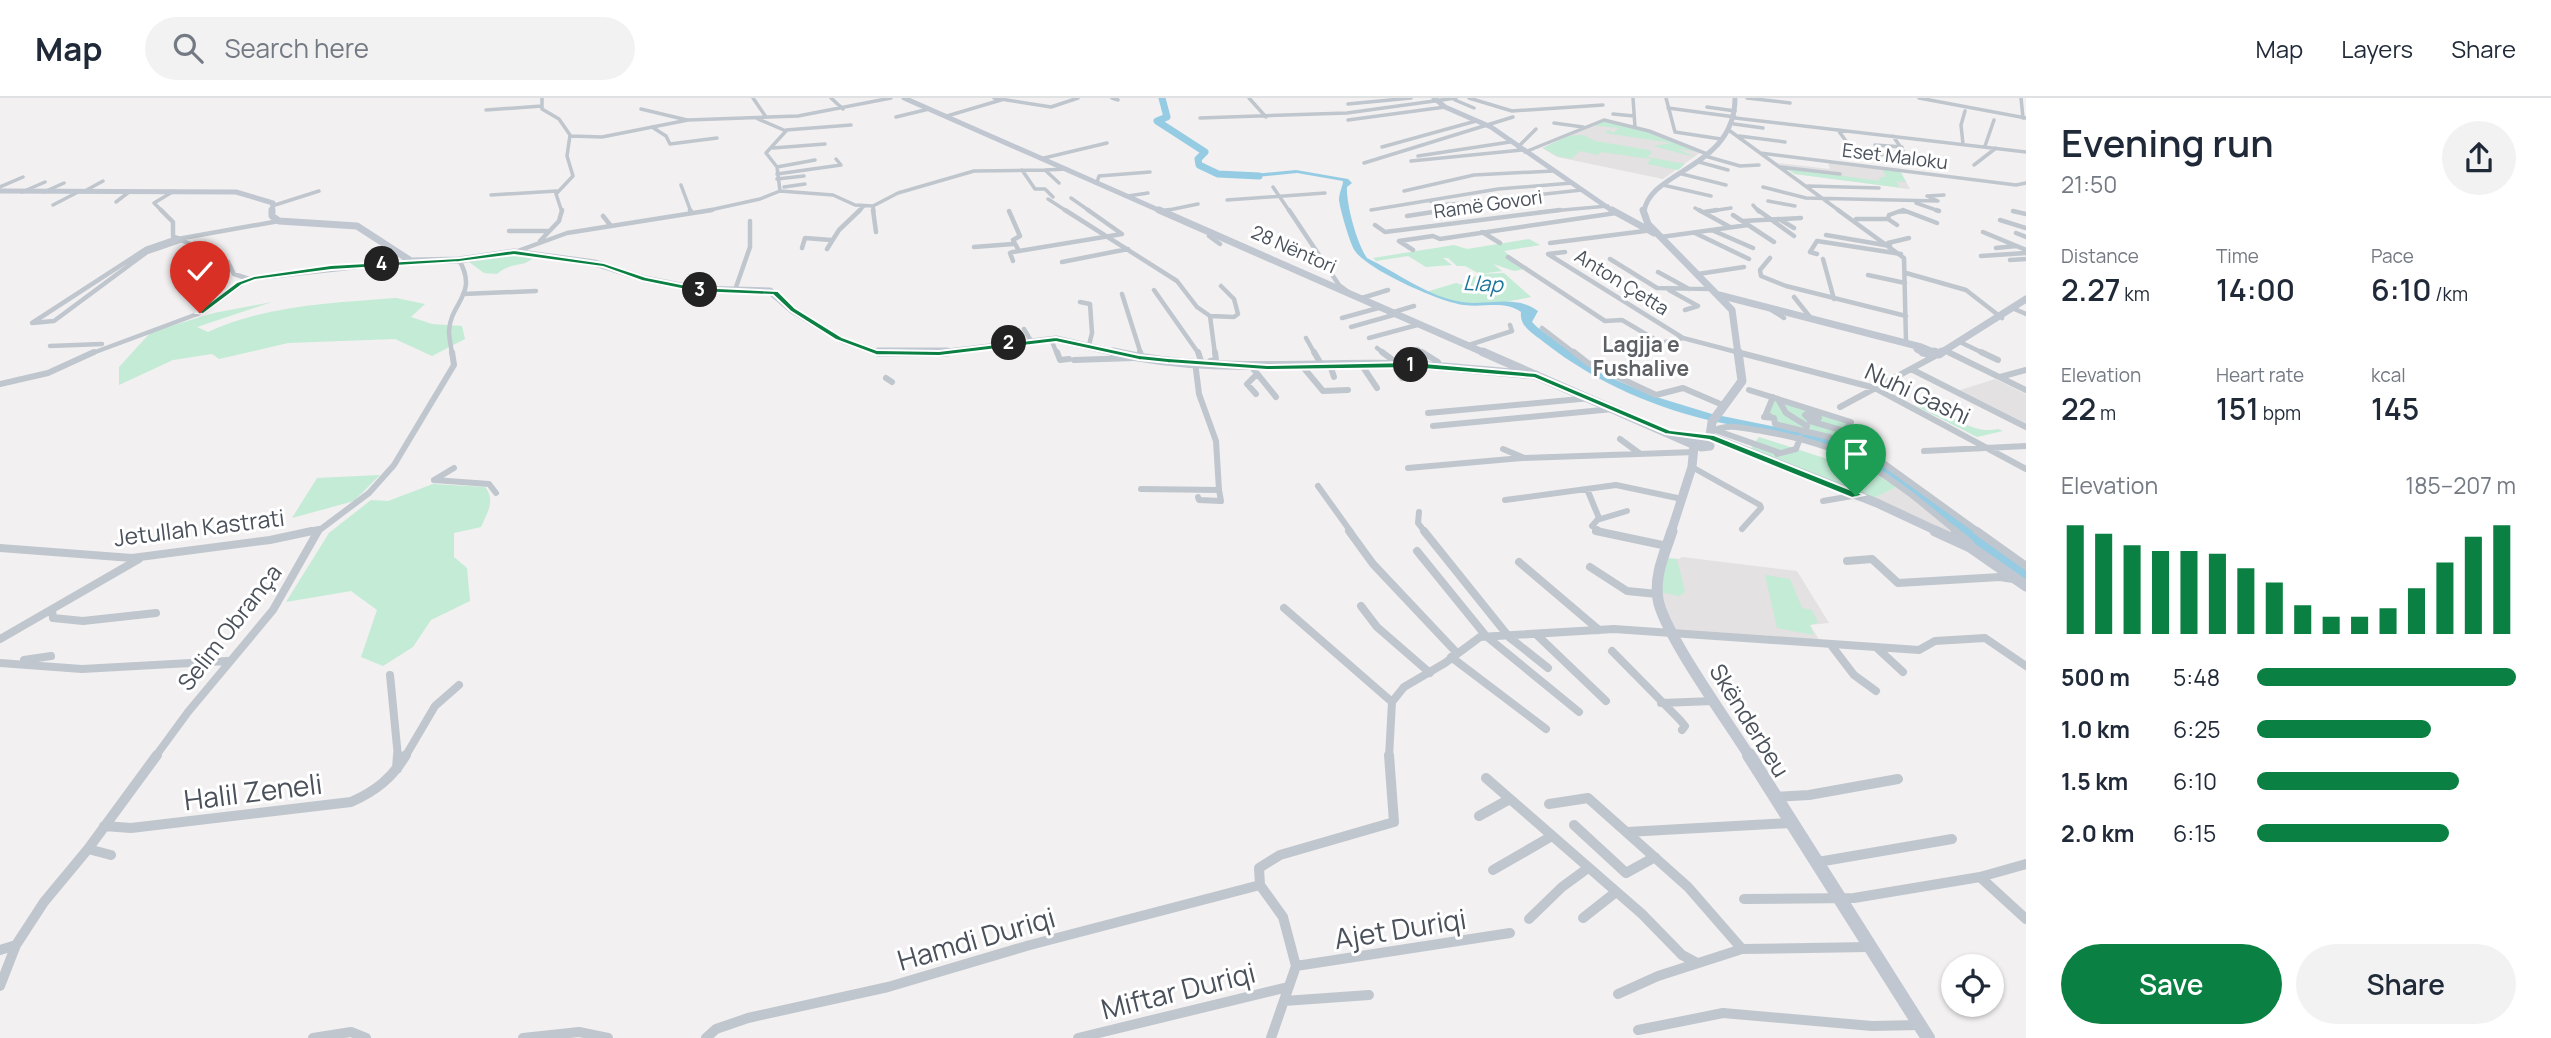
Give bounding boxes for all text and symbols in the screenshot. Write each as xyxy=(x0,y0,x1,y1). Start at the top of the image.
search box xyxy=(145,17,635,80)
text: Map xyxy=(35,26,103,71)
icon: search xyxy=(169,29,207,67)
text: Search here xyxy=(225,30,369,66)
text: Map xyxy=(2256,32,2303,65)
text: Layers xyxy=(2341,32,2413,65)
text: Share xyxy=(2451,32,2516,65)
text: Evening run xyxy=(2061,116,2274,168)
button: share xyxy=(2442,121,2516,195)
street label: Eset Maloku xyxy=(1841,137,1949,175)
text: 21:50 xyxy=(2061,168,2117,200)
street label: Ramë Govori xyxy=(1432,183,1544,225)
street label: 28 Nëntori xyxy=(1247,219,1341,279)
pin xyxy=(170,241,230,313)
street label: Anton Çetta xyxy=(1570,243,1674,321)
text: Distance xyxy=(2061,243,2139,269)
text: Time xyxy=(2216,243,2259,269)
text: Pace xyxy=(2371,243,2414,269)
pin: 4 xyxy=(364,246,400,282)
text: 4 xyxy=(376,250,387,276)
icon: check xyxy=(181,252,219,290)
water label: Llap xyxy=(1462,268,1505,298)
text: 2.27 xyxy=(2061,269,2121,310)
text: 14:00 xyxy=(2216,269,2295,310)
text: 6:10 xyxy=(2371,269,2431,310)
pin: 3 xyxy=(682,272,718,308)
text: 3 xyxy=(694,276,705,302)
text: km xyxy=(2121,281,2150,307)
text: /km xyxy=(2431,281,2468,307)
pin: 2 xyxy=(992,326,1026,360)
text: 2 xyxy=(1003,329,1014,355)
district label: Lagjja e Fushalive xyxy=(1593,330,1689,382)
pin: 1 xyxy=(1394,348,1428,382)
text: 1 xyxy=(1406,351,1415,377)
street label: Nuhi Gashi xyxy=(1860,355,1976,431)
text: Elevation xyxy=(2061,362,2141,388)
text: Heart rate xyxy=(2216,362,2304,388)
text: kcal xyxy=(2371,362,2406,388)
text: 22 xyxy=(2061,388,2096,429)
text: 151 xyxy=(2216,388,2259,429)
text: 145 xyxy=(2371,388,2419,429)
text: m xyxy=(2096,400,2116,426)
text: bpm xyxy=(2259,400,2301,426)
pin xyxy=(1826,424,1886,496)
icon: arrive xyxy=(1837,435,1875,473)
text: Elevation xyxy=(2061,469,2158,501)
text: 185–207 m xyxy=(2405,469,2516,501)
street label: Jetullah Kastrati xyxy=(112,501,286,553)
street label: Selim Obrança xyxy=(169,557,289,697)
street label: Skënderbeu xyxy=(1703,657,1797,783)
text: 500 m xyxy=(2061,661,2130,693)
text: 5:48 xyxy=(2173,661,2220,693)
text: 1.0 km xyxy=(2061,713,2130,745)
text: 6:25 xyxy=(2173,713,2221,745)
street label: Halil Zeneli xyxy=(182,764,324,818)
text: 1.5 km xyxy=(2061,765,2128,797)
text: 6:10 xyxy=(2173,765,2217,797)
text: 2.0 km xyxy=(2061,817,2134,849)
text: 6:15 xyxy=(2173,817,2216,849)
street label: Hamdi Duriqi xyxy=(893,897,1059,979)
street label: Ajet Duriqi xyxy=(1331,899,1469,957)
button: Save xyxy=(2061,944,2282,1024)
button: Share xyxy=(2296,944,2516,1024)
street label: Miftar Duriqi xyxy=(1097,952,1259,1028)
map controls xyxy=(1941,954,2004,1017)
button: locate xyxy=(1941,954,2004,1017)

